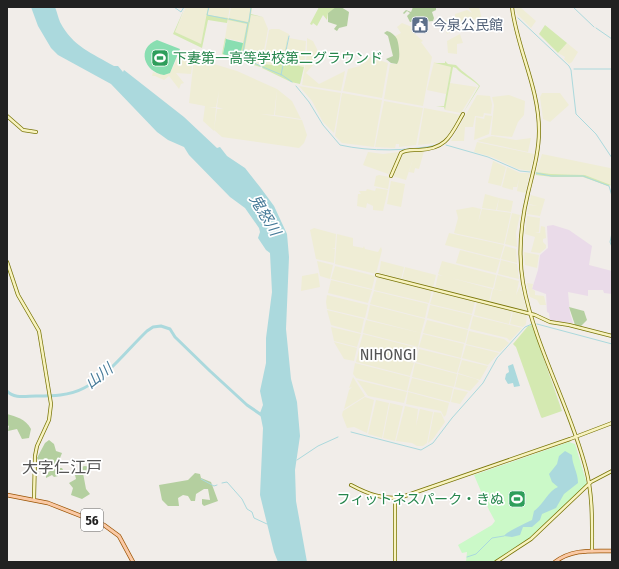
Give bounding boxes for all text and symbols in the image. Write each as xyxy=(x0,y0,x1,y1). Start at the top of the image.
public building icon: 今泉公民館 xyxy=(410,15,430,35)
place label: 今泉公民館 xyxy=(433,17,503,34)
sports icon: 下妻第一高等学校第二グラウンド xyxy=(150,48,170,68)
place label: 下妻第一高等学校第二グラウンド xyxy=(173,50,383,67)
water label: 鬼怒川 xyxy=(246,191,285,241)
district label: NIHONGI xyxy=(360,345,416,364)
water label: 山川 xyxy=(82,358,118,392)
district label: 大字仁江戸 xyxy=(22,458,102,477)
sports icon: フィットネスパーク・きぬ xyxy=(507,489,527,509)
place label: フィットネスパーク・きぬ xyxy=(337,491,504,508)
road number: 56 xyxy=(81,509,103,531)

